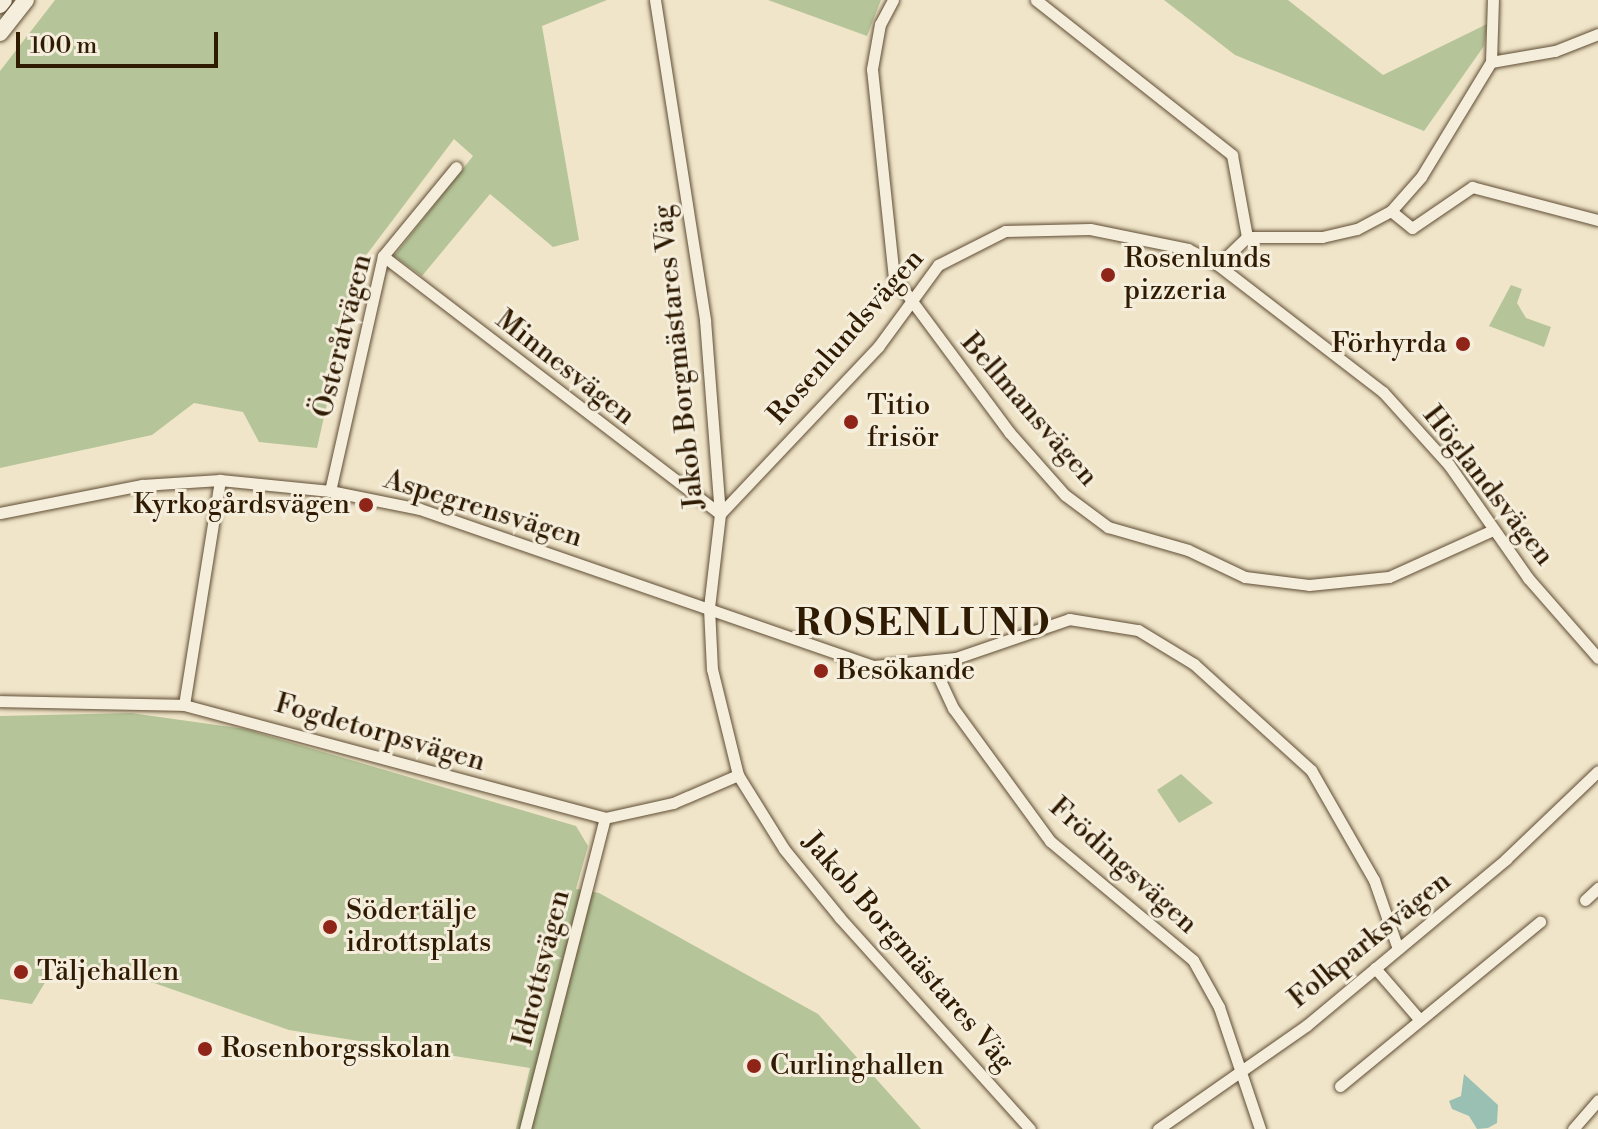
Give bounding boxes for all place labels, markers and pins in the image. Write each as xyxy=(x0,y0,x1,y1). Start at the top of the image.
place label: Rosenlunds pizzeria xyxy=(1124,242,1271,308)
marker: Rosenlunds pizzeria xyxy=(1099,266,1117,284)
place label: Förhyrda xyxy=(1331,327,1447,361)
marker: Förhyrda xyxy=(1454,335,1472,353)
place label: Titio frisör xyxy=(867,389,939,455)
marker: Titio frisör xyxy=(842,413,860,431)
place label: Kyrkogårdsvägen xyxy=(133,488,350,522)
marker: Kyrkogårdsvägen xyxy=(357,496,375,514)
place label: Besökande xyxy=(837,654,975,688)
marker: Besökande xyxy=(812,662,830,680)
place label: Södertälje idrottsplats xyxy=(346,894,491,960)
marker: Södertälje idrottsplats xyxy=(321,918,339,936)
place label: Täljehallen xyxy=(37,955,179,989)
marker: Täljehallen xyxy=(12,963,30,981)
place label: Rosenborgsskolan xyxy=(221,1032,451,1066)
marker: Rosenborgsskolan xyxy=(196,1040,214,1058)
place label: Curlinghallen xyxy=(770,1049,944,1083)
marker: Curlinghallen xyxy=(745,1057,763,1075)

